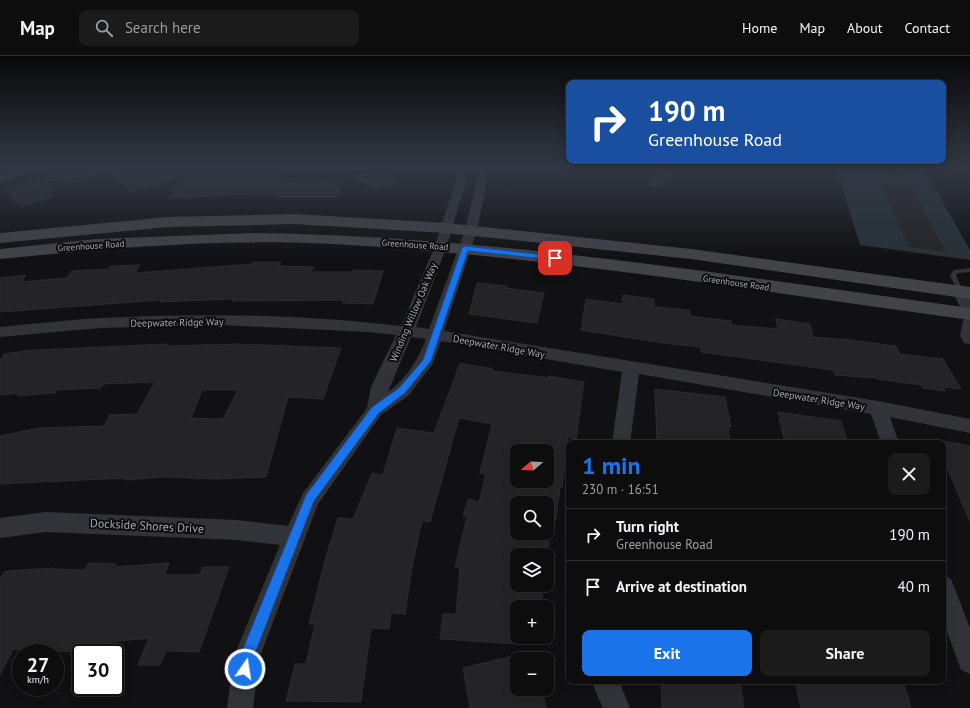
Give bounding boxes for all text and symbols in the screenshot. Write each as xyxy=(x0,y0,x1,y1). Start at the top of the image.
search box xyxy=(79,10,359,46)
text: Map xyxy=(20,16,55,40)
icon: search xyxy=(93,17,115,39)
text: Search here xyxy=(125,18,201,37)
text: Home xyxy=(742,19,777,37)
text: Map xyxy=(799,19,825,37)
text: About xyxy=(847,19,883,37)
text: Contact xyxy=(905,19,950,37)
text: 190 m xyxy=(648,92,725,129)
icon: right xyxy=(582,96,634,148)
text: Greenhouse Road xyxy=(648,128,782,151)
street label: Greenhouse Road xyxy=(381,237,449,252)
street label: Greenhouse Road xyxy=(57,238,125,253)
pin xyxy=(538,241,572,275)
icon: arrive xyxy=(544,247,566,269)
street label: Winding Willow Oak Way xyxy=(387,261,440,363)
street label: Greenhouse Road xyxy=(702,272,770,293)
street label: Deepwater Ridge Way xyxy=(130,315,224,330)
street label: Deepwater Ridge Way xyxy=(452,332,546,361)
street label: Deepwater Ridge Way xyxy=(772,386,866,413)
north arrow xyxy=(510,444,554,488)
map controls xyxy=(510,444,554,696)
text: 1 min xyxy=(582,450,641,481)
button: close xyxy=(888,453,930,495)
text: 230 m · 16:51 xyxy=(582,481,659,498)
button: search xyxy=(510,496,554,540)
street label: Dockside Shores Drive xyxy=(90,515,204,536)
text: Turn right xyxy=(616,517,679,536)
icon: right xyxy=(582,524,604,546)
text: 190 m xyxy=(889,525,930,544)
text: Greenhouse Road xyxy=(616,536,713,553)
button: layers xyxy=(510,548,554,592)
icon: arrive xyxy=(582,576,604,598)
text: Arrive at destination xyxy=(616,577,747,596)
text: 40 m xyxy=(897,577,930,596)
button: + xyxy=(510,600,554,644)
button: Exit xyxy=(582,630,752,676)
button: Share xyxy=(760,630,930,676)
speed limit sign: 30 xyxy=(72,644,124,696)
position arrow xyxy=(224,648,266,690)
text: 27 xyxy=(27,652,49,678)
button: − xyxy=(510,652,554,696)
text: km/h xyxy=(27,673,49,686)

